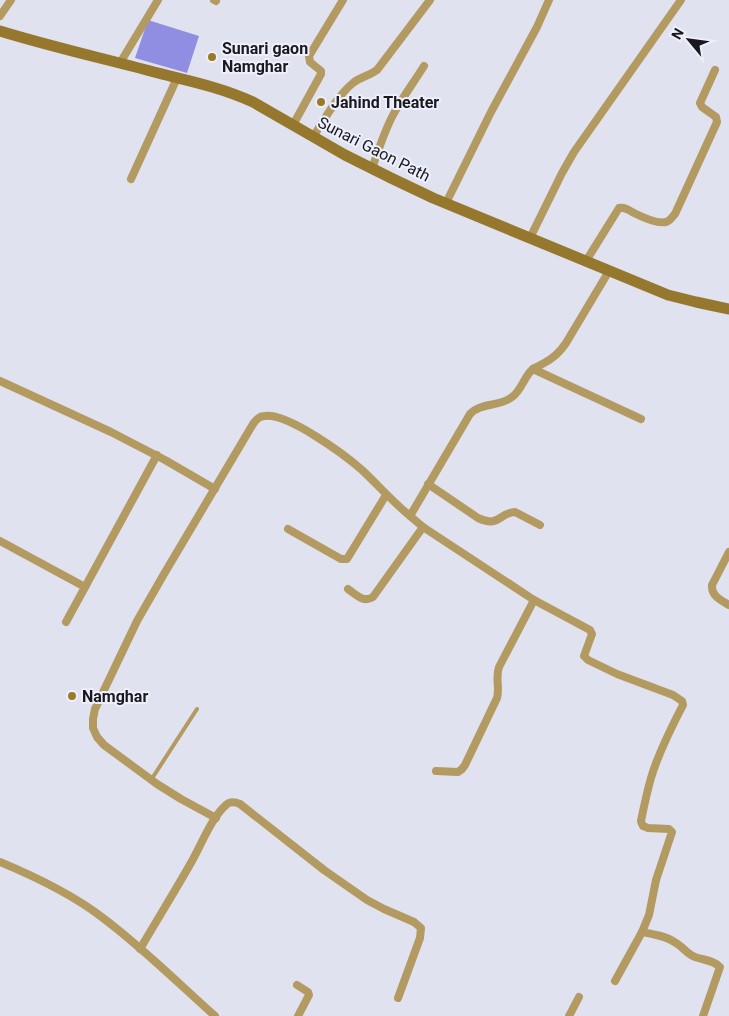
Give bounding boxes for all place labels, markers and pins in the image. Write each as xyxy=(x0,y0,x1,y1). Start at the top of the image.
place label: Sunari gaon Namghar xyxy=(222,39,308,76)
marker: Sunari gaon Namghar xyxy=(206,51,218,63)
place label: Jahind Theater xyxy=(331,93,439,112)
marker: Jahind Theater xyxy=(315,96,327,108)
place label: Namghar xyxy=(82,687,148,706)
marker: Namghar xyxy=(66,690,78,702)

